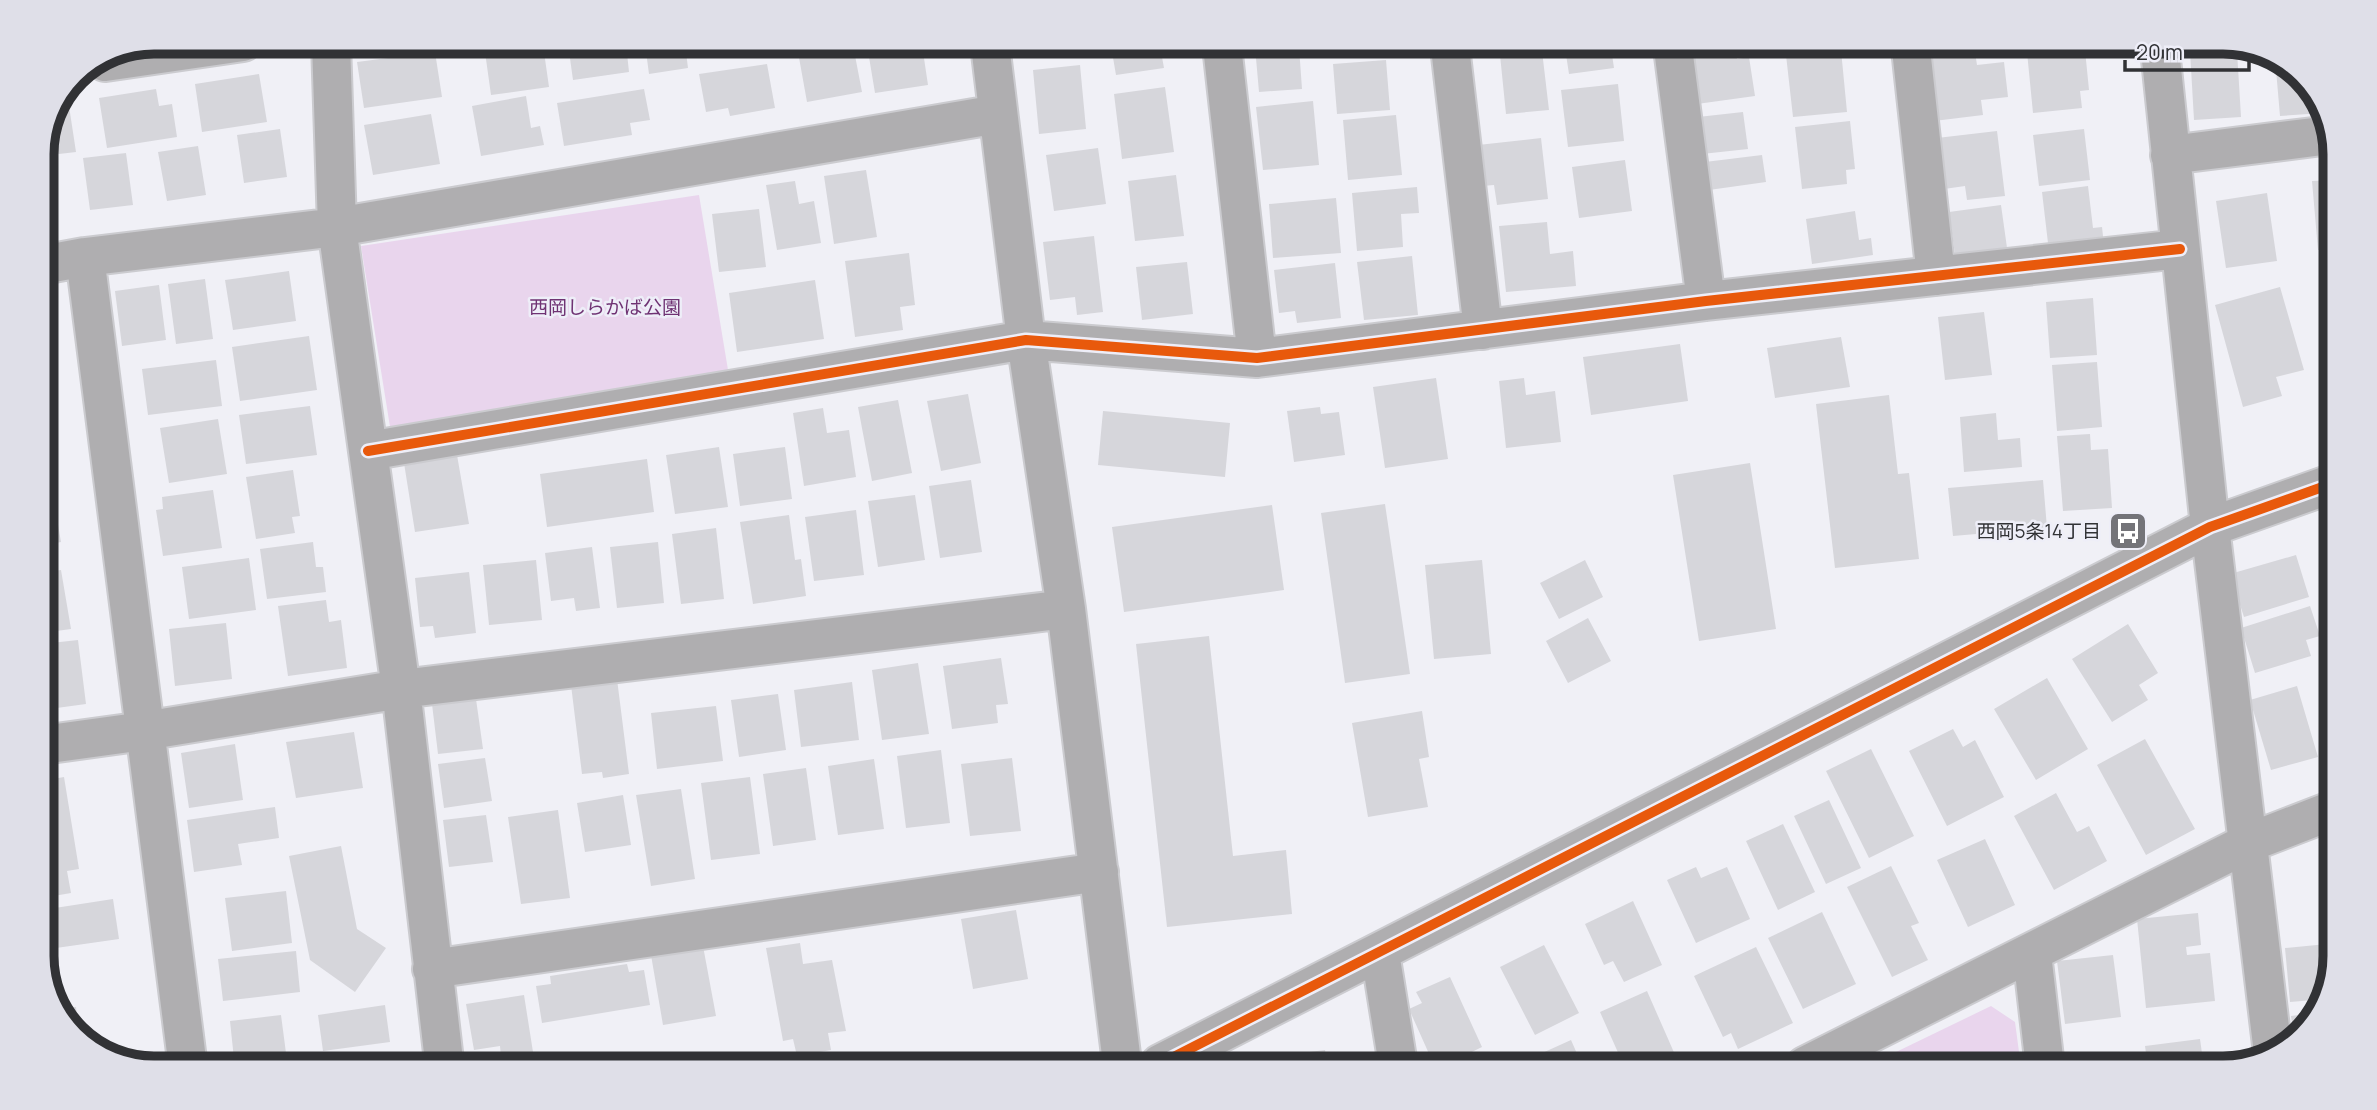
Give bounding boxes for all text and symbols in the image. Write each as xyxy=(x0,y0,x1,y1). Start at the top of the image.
scale bar xyxy=(2125,28,2249,72)
text: 20 m xyxy=(2136,38,2183,66)
park label: 西岡しらかば公園 xyxy=(529,294,681,320)
bus stop icon: 西岡5条14丁目 xyxy=(2107,510,2149,552)
place label: 西岡5条14丁目 xyxy=(1976,518,2101,544)

